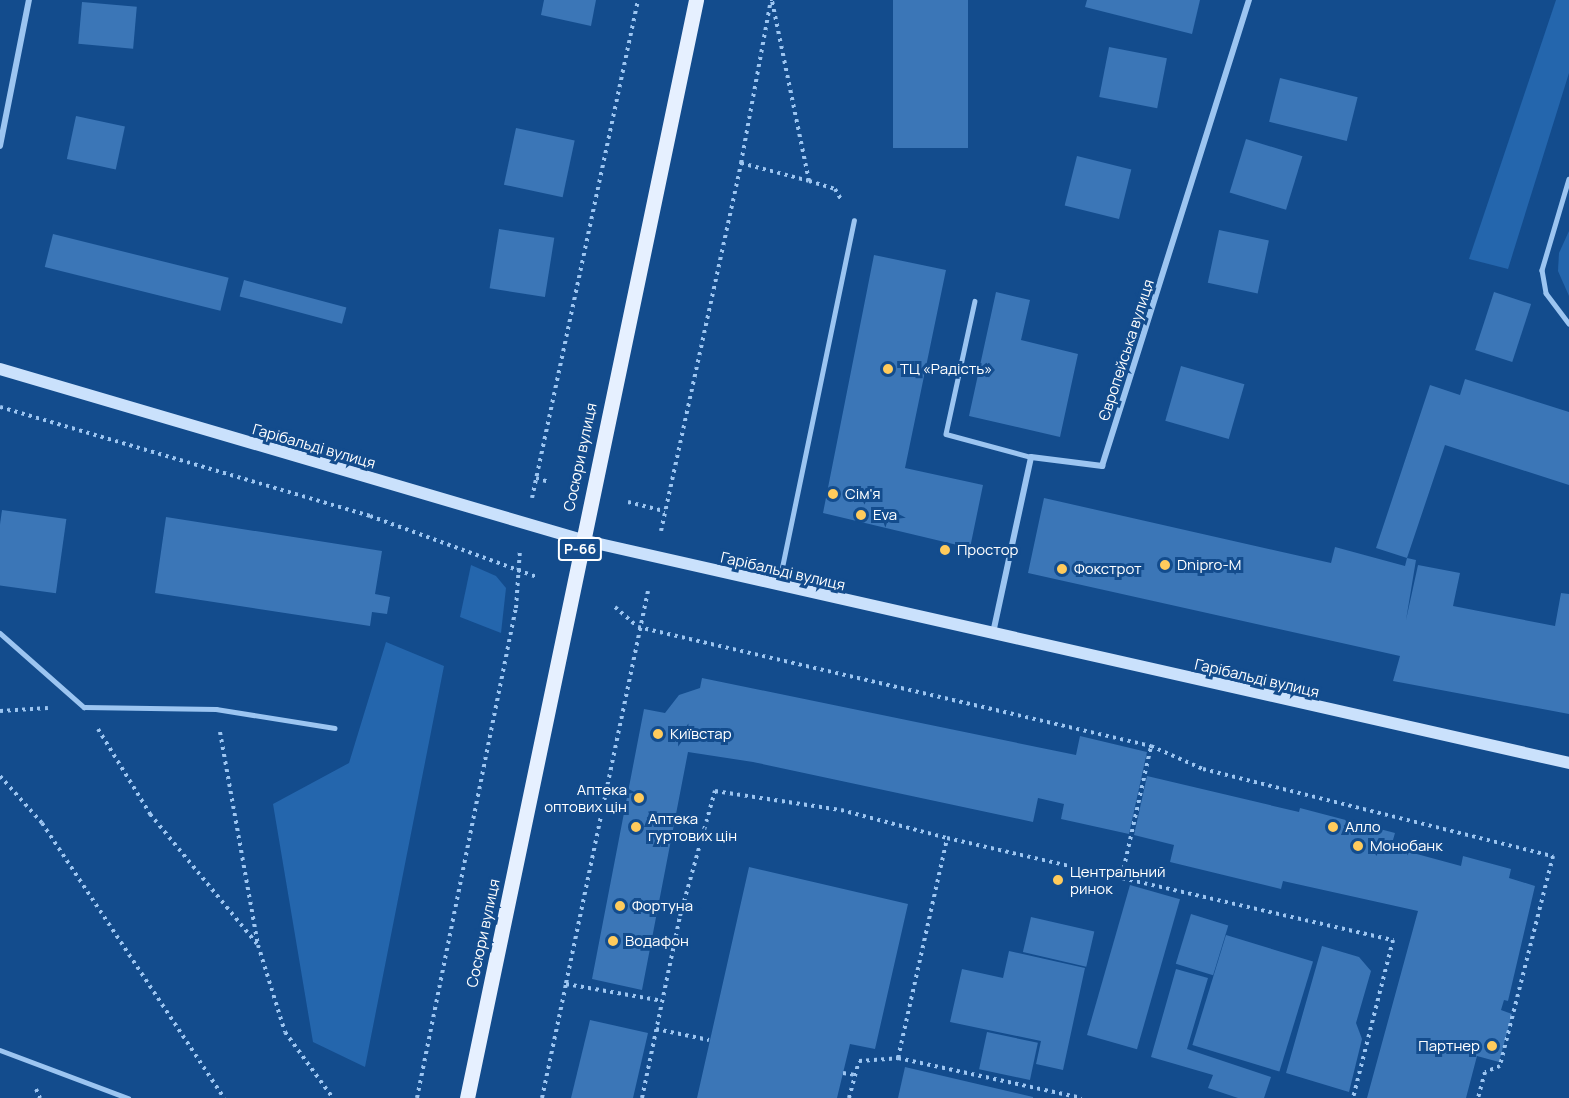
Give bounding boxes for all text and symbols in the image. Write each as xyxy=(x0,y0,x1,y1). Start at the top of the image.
street label: Європейська вулиця xyxy=(1095,277,1157,423)
place label: ТЦ «Радість» xyxy=(900,360,992,378)
marker: ТЦ «Радість» xyxy=(881,362,895,376)
street label: Сосюри вулиця xyxy=(560,401,600,513)
street label: Гарібальді вулиця xyxy=(250,420,378,472)
place label: Сім'я xyxy=(845,485,881,503)
marker: Сім'я xyxy=(826,487,840,501)
place label: Eva xyxy=(873,506,897,524)
marker: Eva xyxy=(854,508,868,522)
road number: Р-66 xyxy=(558,538,602,560)
place label: Простор xyxy=(957,541,1018,559)
marker: Простор xyxy=(938,543,952,557)
street label: Гарібальді вулиця xyxy=(719,548,847,594)
place label: Dnipro-M xyxy=(1177,556,1241,574)
marker: Dnipro-M xyxy=(1158,558,1172,572)
place label: Фокстрот xyxy=(1074,560,1142,578)
marker: Фокстрот xyxy=(1055,562,1069,576)
street label: Гарібальді вулиця xyxy=(1193,655,1321,701)
place label: Київстар xyxy=(670,725,732,743)
marker: Київстар xyxy=(651,727,665,741)
place label: Аптека оптових цін xyxy=(544,780,627,815)
marker: Аптека оптових цін xyxy=(632,791,646,805)
place label: Аптека гуртових цін xyxy=(648,809,737,844)
place label: Алло xyxy=(1345,818,1381,836)
marker: Аптека гуртових цін xyxy=(629,820,643,834)
marker: Алло xyxy=(1326,820,1340,834)
place label: Монобанк xyxy=(1370,837,1443,855)
marker: Монобанк xyxy=(1351,839,1365,853)
place label: Центральний ринок xyxy=(1070,862,1166,897)
marker: Центральний ринок xyxy=(1051,873,1065,887)
street label: Сосюри вулиця xyxy=(463,877,503,989)
place label: Фортуна xyxy=(632,897,693,915)
marker: Фортуна xyxy=(613,899,627,913)
place label: Водафон xyxy=(625,932,689,950)
marker: Водафон xyxy=(606,934,620,948)
place label: Партнер xyxy=(1418,1037,1480,1055)
marker: Партнер xyxy=(1485,1039,1499,1053)

